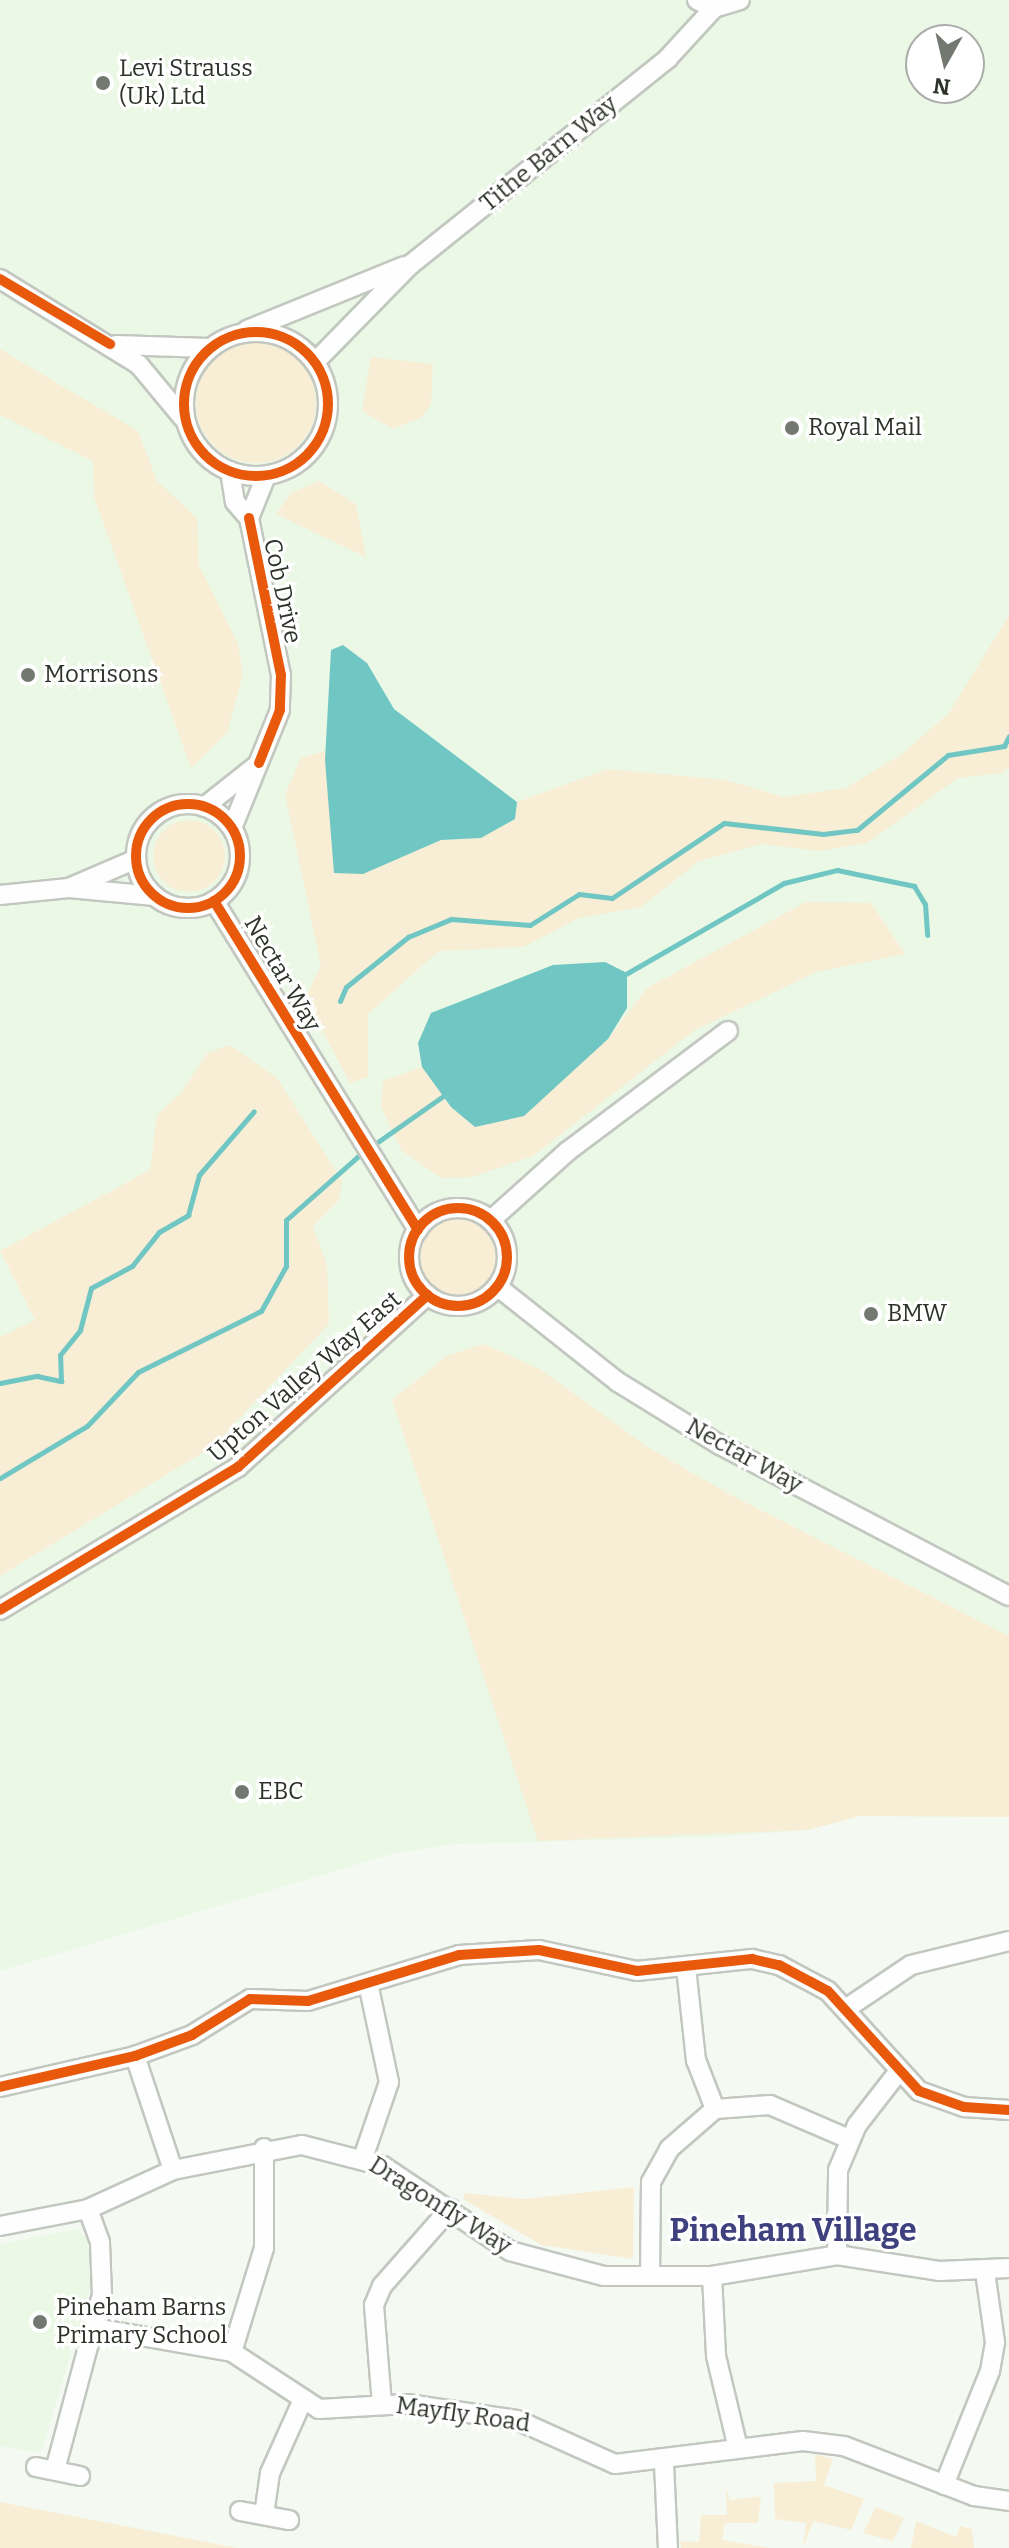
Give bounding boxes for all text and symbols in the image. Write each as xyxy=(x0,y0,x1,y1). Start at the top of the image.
north arrow xyxy=(905,24,985,104)
place label: Levi Strauss (Uk) Ltd xyxy=(119,55,253,111)
text: N xyxy=(932,72,952,101)
marker: Levi Strauss (Uk) Ltd xyxy=(94,74,112,92)
street label: Tithe Barn Way xyxy=(475,90,623,218)
place label: Royal Mail xyxy=(808,414,922,442)
marker: Royal Mail xyxy=(783,419,801,437)
street label: Cob Drive xyxy=(257,536,307,646)
place label: Morrisons xyxy=(44,661,158,689)
marker: Morrisons xyxy=(19,666,37,684)
street label: Nectar Way xyxy=(237,911,327,1037)
street label: Upton Valley Way East xyxy=(203,1285,407,1469)
place label: BMW xyxy=(887,1300,947,1328)
marker: BMW xyxy=(862,1305,880,1323)
street label: Nectar Way xyxy=(681,1412,807,1500)
place label: EBC xyxy=(258,1778,303,1806)
marker: EBC xyxy=(233,1783,251,1801)
street label: Dragonfly Way xyxy=(364,2151,516,2261)
district label: Pineham Village xyxy=(670,2211,916,2249)
place label: Pineham Barns Primary School xyxy=(56,2294,227,2350)
marker: Pineham Barns Primary School xyxy=(31,2313,49,2331)
street label: Mayfly Road xyxy=(394,2391,532,2439)

